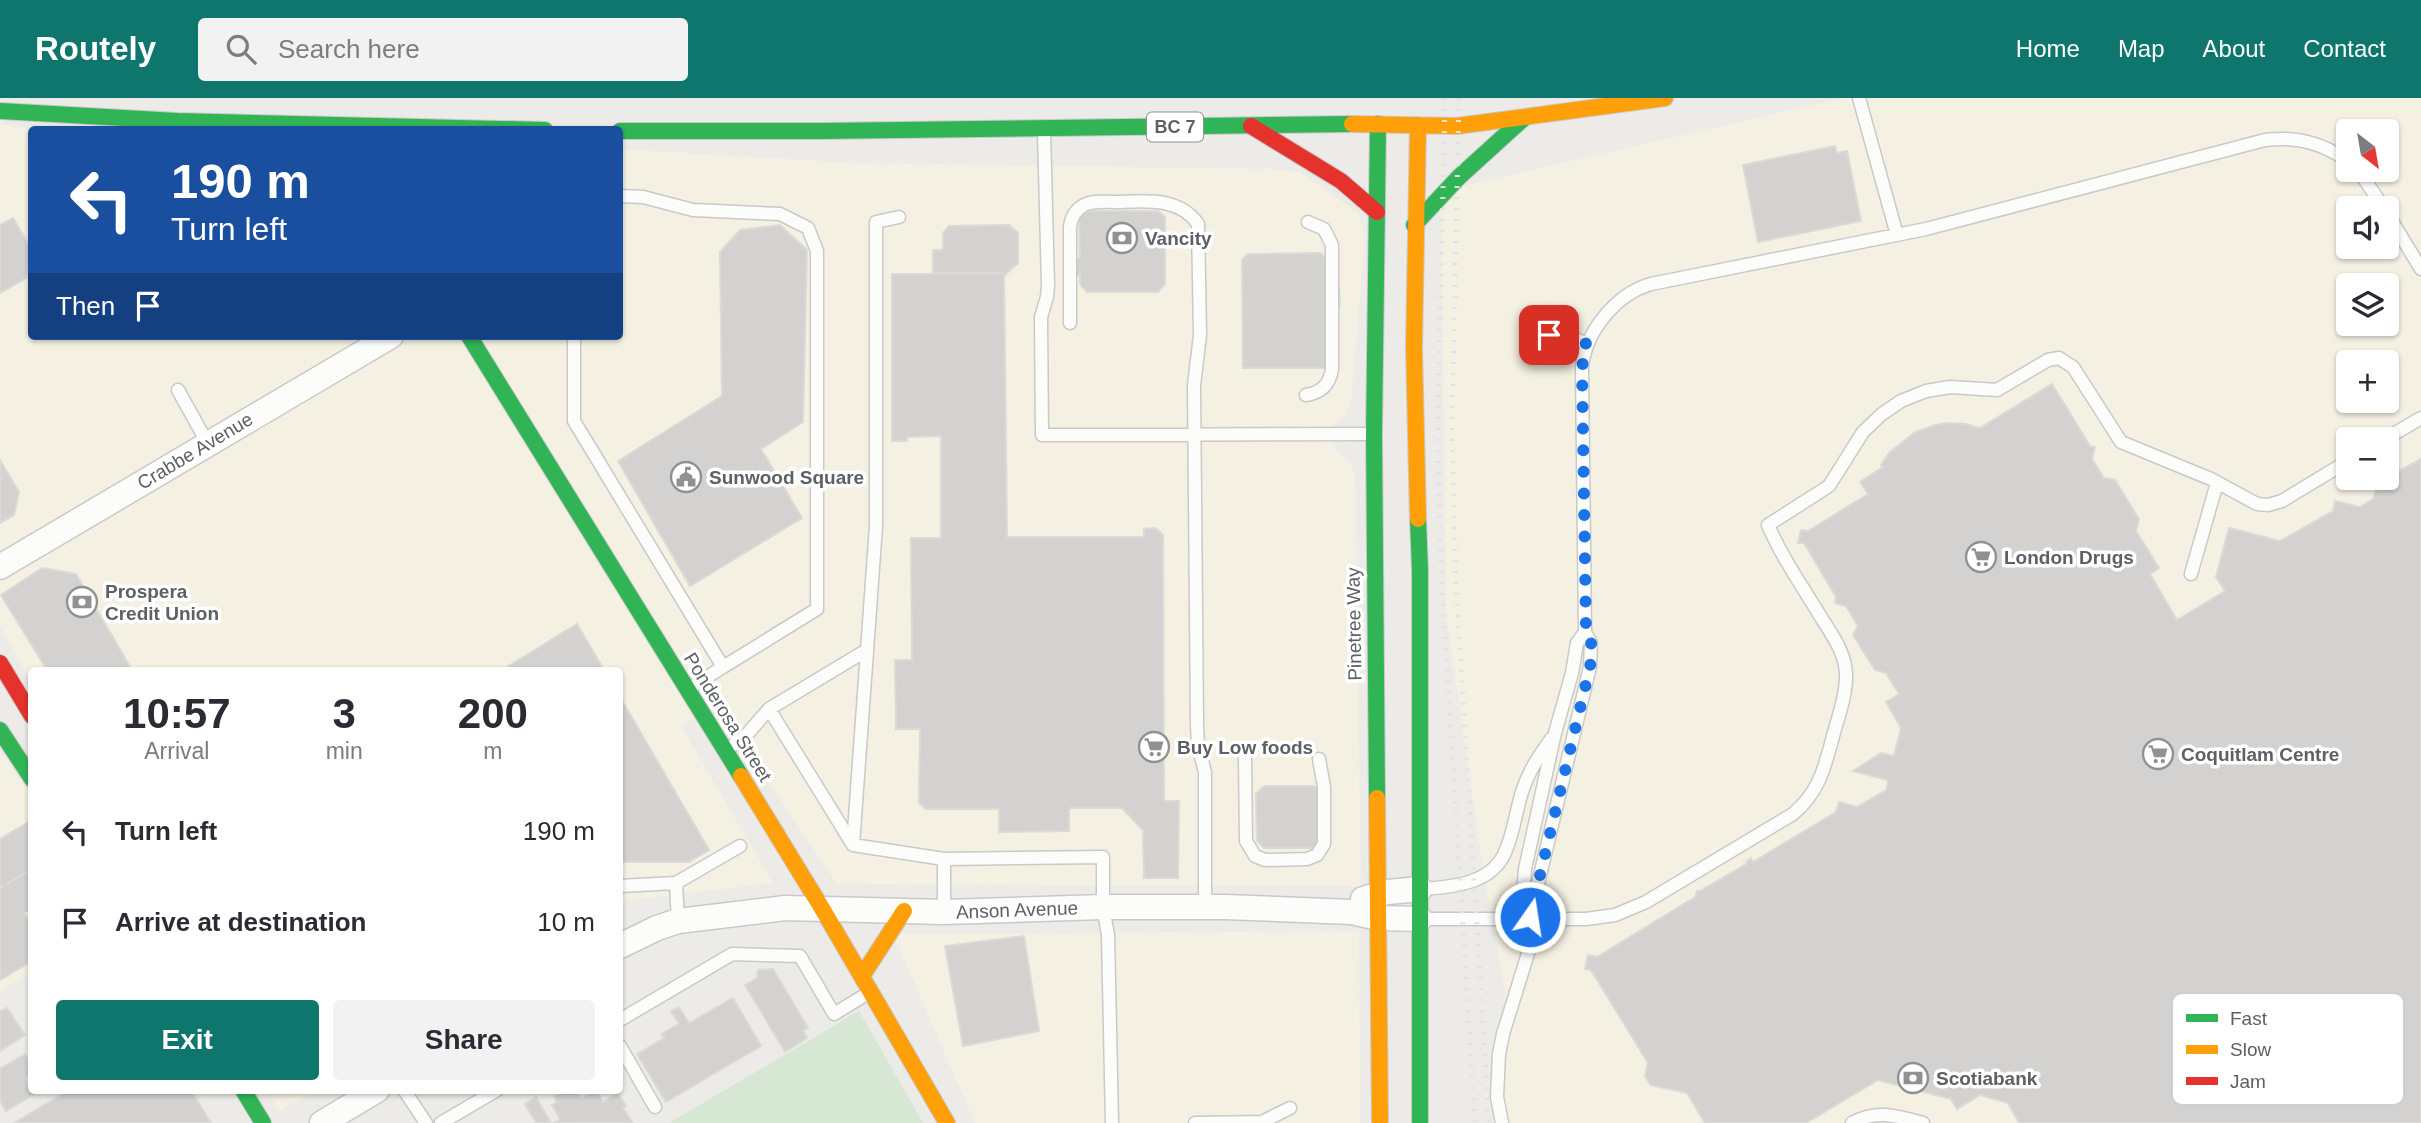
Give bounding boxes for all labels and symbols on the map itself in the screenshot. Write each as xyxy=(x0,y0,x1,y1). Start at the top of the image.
road number: BC 7 xyxy=(1147,113,1203,142)
north arrow xyxy=(2336,119,2399,182)
bank icon: Vancity xyxy=(1105,221,1139,255)
place label: Vancity xyxy=(1145,228,1212,249)
pin xyxy=(1519,305,1579,365)
street label: Crabbe Avenue xyxy=(134,408,256,494)
public building icon: Sunwood Square xyxy=(669,460,703,494)
place label: Sunwood Square xyxy=(709,467,864,488)
supermarket icon: London Drugs xyxy=(1964,540,1998,574)
place label: London Drugs xyxy=(2004,547,2134,568)
street label: Pinetree Way xyxy=(1343,567,1365,681)
place label: Prospera Credit Union xyxy=(105,581,219,624)
bank icon: Prospera Credit Union xyxy=(65,585,99,619)
street label: Ponderosa Street xyxy=(680,649,776,786)
supermarket icon: Buy Low foods xyxy=(1137,730,1171,764)
place label: Buy Low foods xyxy=(1177,737,1313,758)
supermarket icon: Coquitlam Centre xyxy=(2141,737,2175,771)
place label: Coquitlam Centre xyxy=(2181,744,2339,765)
position arrow xyxy=(1493,880,1567,954)
street label: Anson Avenue xyxy=(956,897,1078,923)
legend xyxy=(2172,993,2404,1105)
text: Fast xyxy=(2230,1008,2268,1029)
text: Slow xyxy=(2230,1039,2271,1060)
bank icon: Scotiabank xyxy=(1896,1061,1930,1095)
place label: Scotiabank xyxy=(1936,1068,2038,1089)
text: Jam xyxy=(2230,1071,2266,1092)

